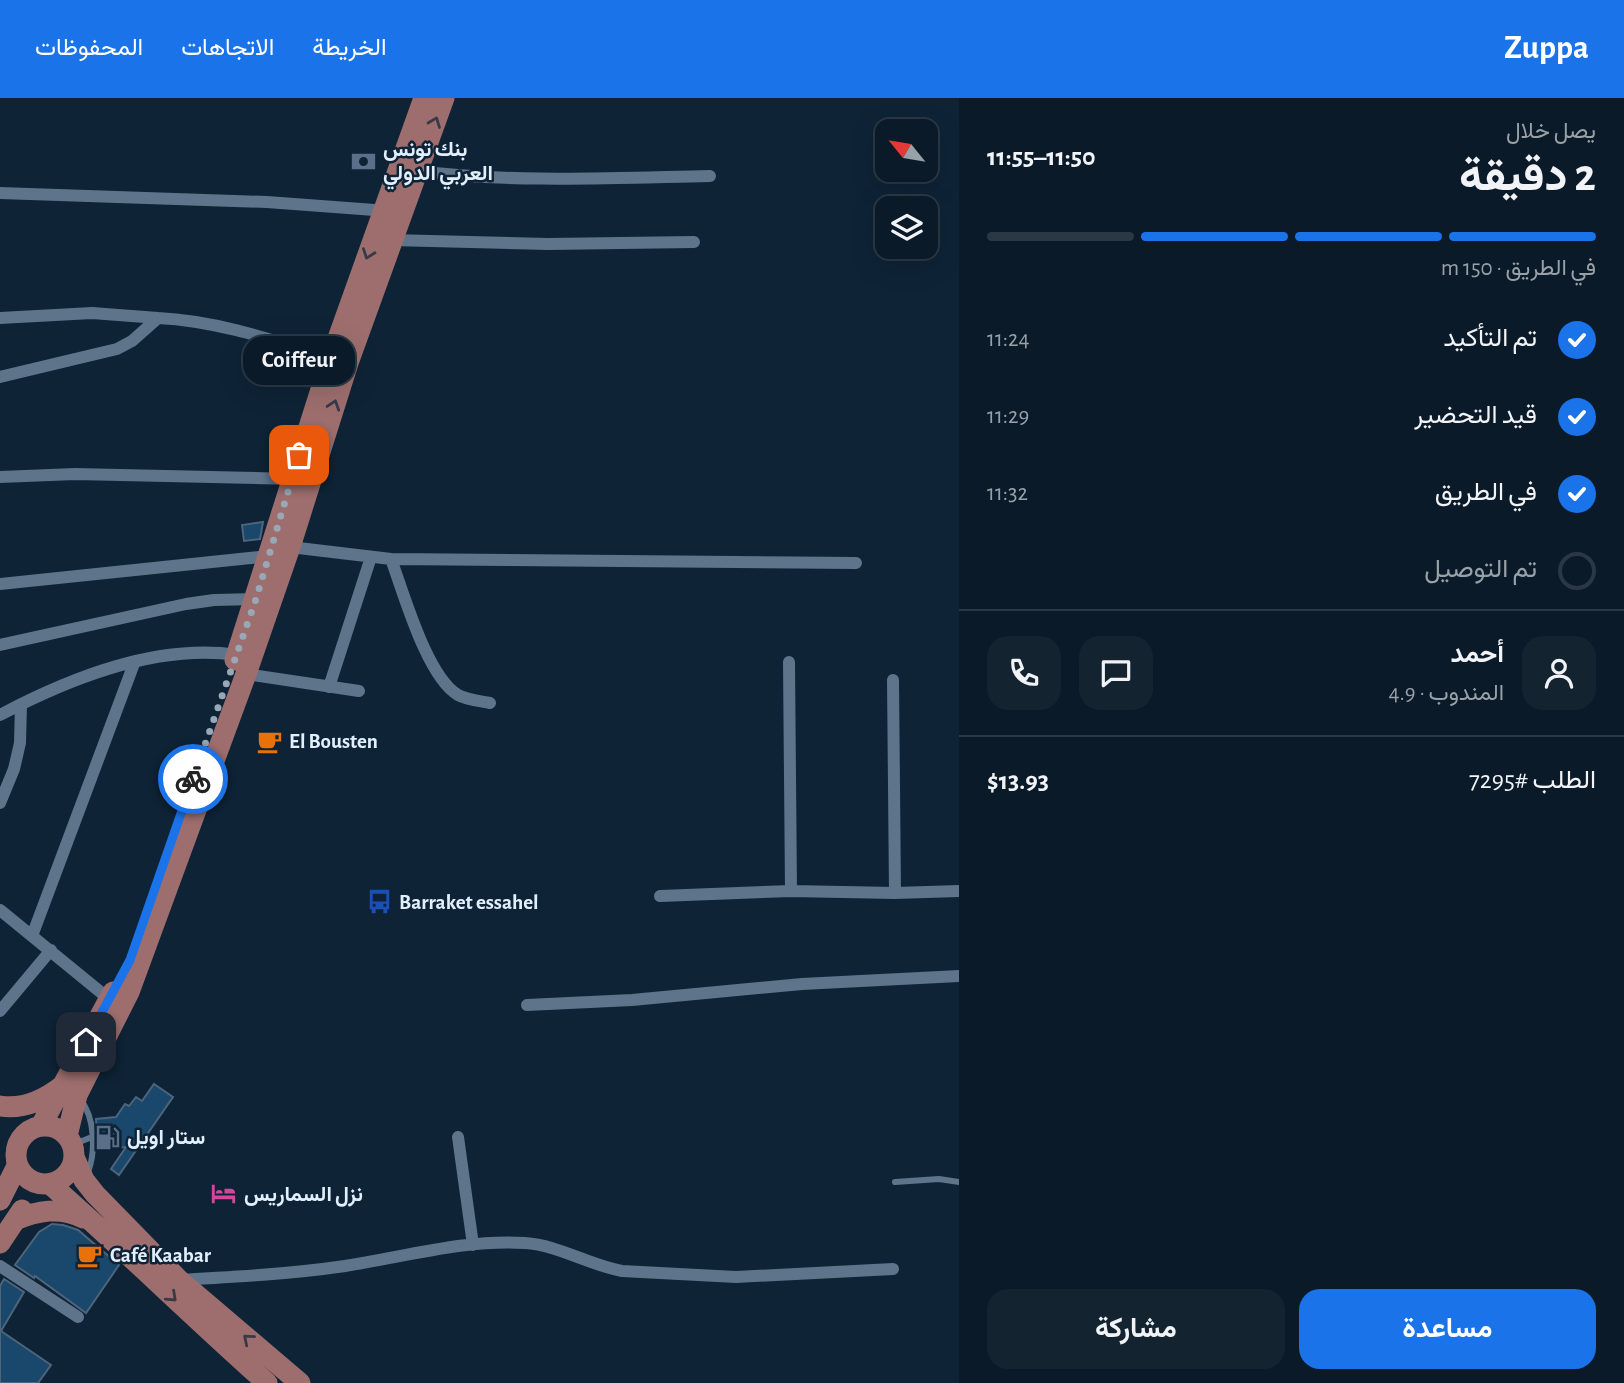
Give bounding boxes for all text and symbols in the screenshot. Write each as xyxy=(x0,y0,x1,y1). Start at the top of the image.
text: Zuppa xyxy=(1504,32,1589,65)
text: المحفوظات xyxy=(35,36,143,60)
text: الاتجاهات xyxy=(181,36,274,60)
text: الخريطة xyxy=(312,36,387,60)
one-way arrow xyxy=(426,116,440,128)
north arrow xyxy=(875,119,938,182)
map controls xyxy=(875,119,938,259)
text: يصل خلال xyxy=(1506,120,1596,143)
place label: بنك تونس العربي الدولي xyxy=(383,139,493,190)
text: 11:50–11:55 xyxy=(987,144,1096,170)
bank icon: بنك تونس العربي الدولي xyxy=(349,147,377,175)
text: 2 دقيقة xyxy=(1459,153,1596,199)
button: layers xyxy=(875,196,938,259)
one-way arrow xyxy=(362,248,376,260)
text: في الطريق · 150 m xyxy=(1441,257,1596,280)
icon: check xyxy=(1558,321,1596,359)
text: تم التأكيد xyxy=(1443,325,1537,351)
text: 11:24 xyxy=(987,328,1030,351)
callout: Coiffeur xyxy=(243,336,355,385)
text: Coiffeur xyxy=(262,349,336,372)
icon: check xyxy=(1558,398,1596,436)
one-way arrow xyxy=(326,400,340,412)
text: قيد التحضير xyxy=(1414,402,1537,428)
text: 11:29 xyxy=(987,405,1029,428)
pin xyxy=(269,425,329,485)
icon: bag xyxy=(280,436,318,474)
icon: check xyxy=(1558,475,1596,513)
text: في الطريق xyxy=(1435,479,1537,505)
text: 11:32 xyxy=(987,482,1028,505)
text: تم التوصيل xyxy=(1424,556,1537,582)
button: phone xyxy=(987,636,1061,710)
button: chat xyxy=(1079,636,1153,710)
button: person xyxy=(1522,636,1596,710)
text: أحمد xyxy=(1451,641,1504,667)
text: المندوب · 4.9 xyxy=(1389,682,1504,705)
cafe icon: El Bousten xyxy=(255,727,283,755)
place label: El Bousten xyxy=(289,731,378,752)
courier xyxy=(158,744,228,814)
icon: bike xyxy=(174,760,212,798)
text: الطلب #7295 xyxy=(1469,767,1596,793)
text: $13.93 xyxy=(987,768,1049,794)
bus stop icon: Barraket essahel xyxy=(365,888,393,916)
place label: Barraket essahel xyxy=(399,892,539,913)
pin xyxy=(56,1012,116,1072)
icon: home xyxy=(67,1023,105,1061)
fuel station icon: ستار اويل xyxy=(93,1123,121,1151)
place label: ستار اويل xyxy=(127,1127,205,1150)
hotel icon: نزل السماريس xyxy=(210,1180,238,1208)
place label: نزل السماريس xyxy=(244,1184,363,1207)
cafe icon: Café Kaabar xyxy=(76,1241,104,1269)
place label: Café Kaabar xyxy=(110,1245,212,1266)
one-way arrow xyxy=(164,1289,177,1301)
button: مشاركة xyxy=(987,1289,1285,1369)
button: مساعدة xyxy=(1299,1289,1596,1369)
one-way arrow xyxy=(243,1335,256,1347)

